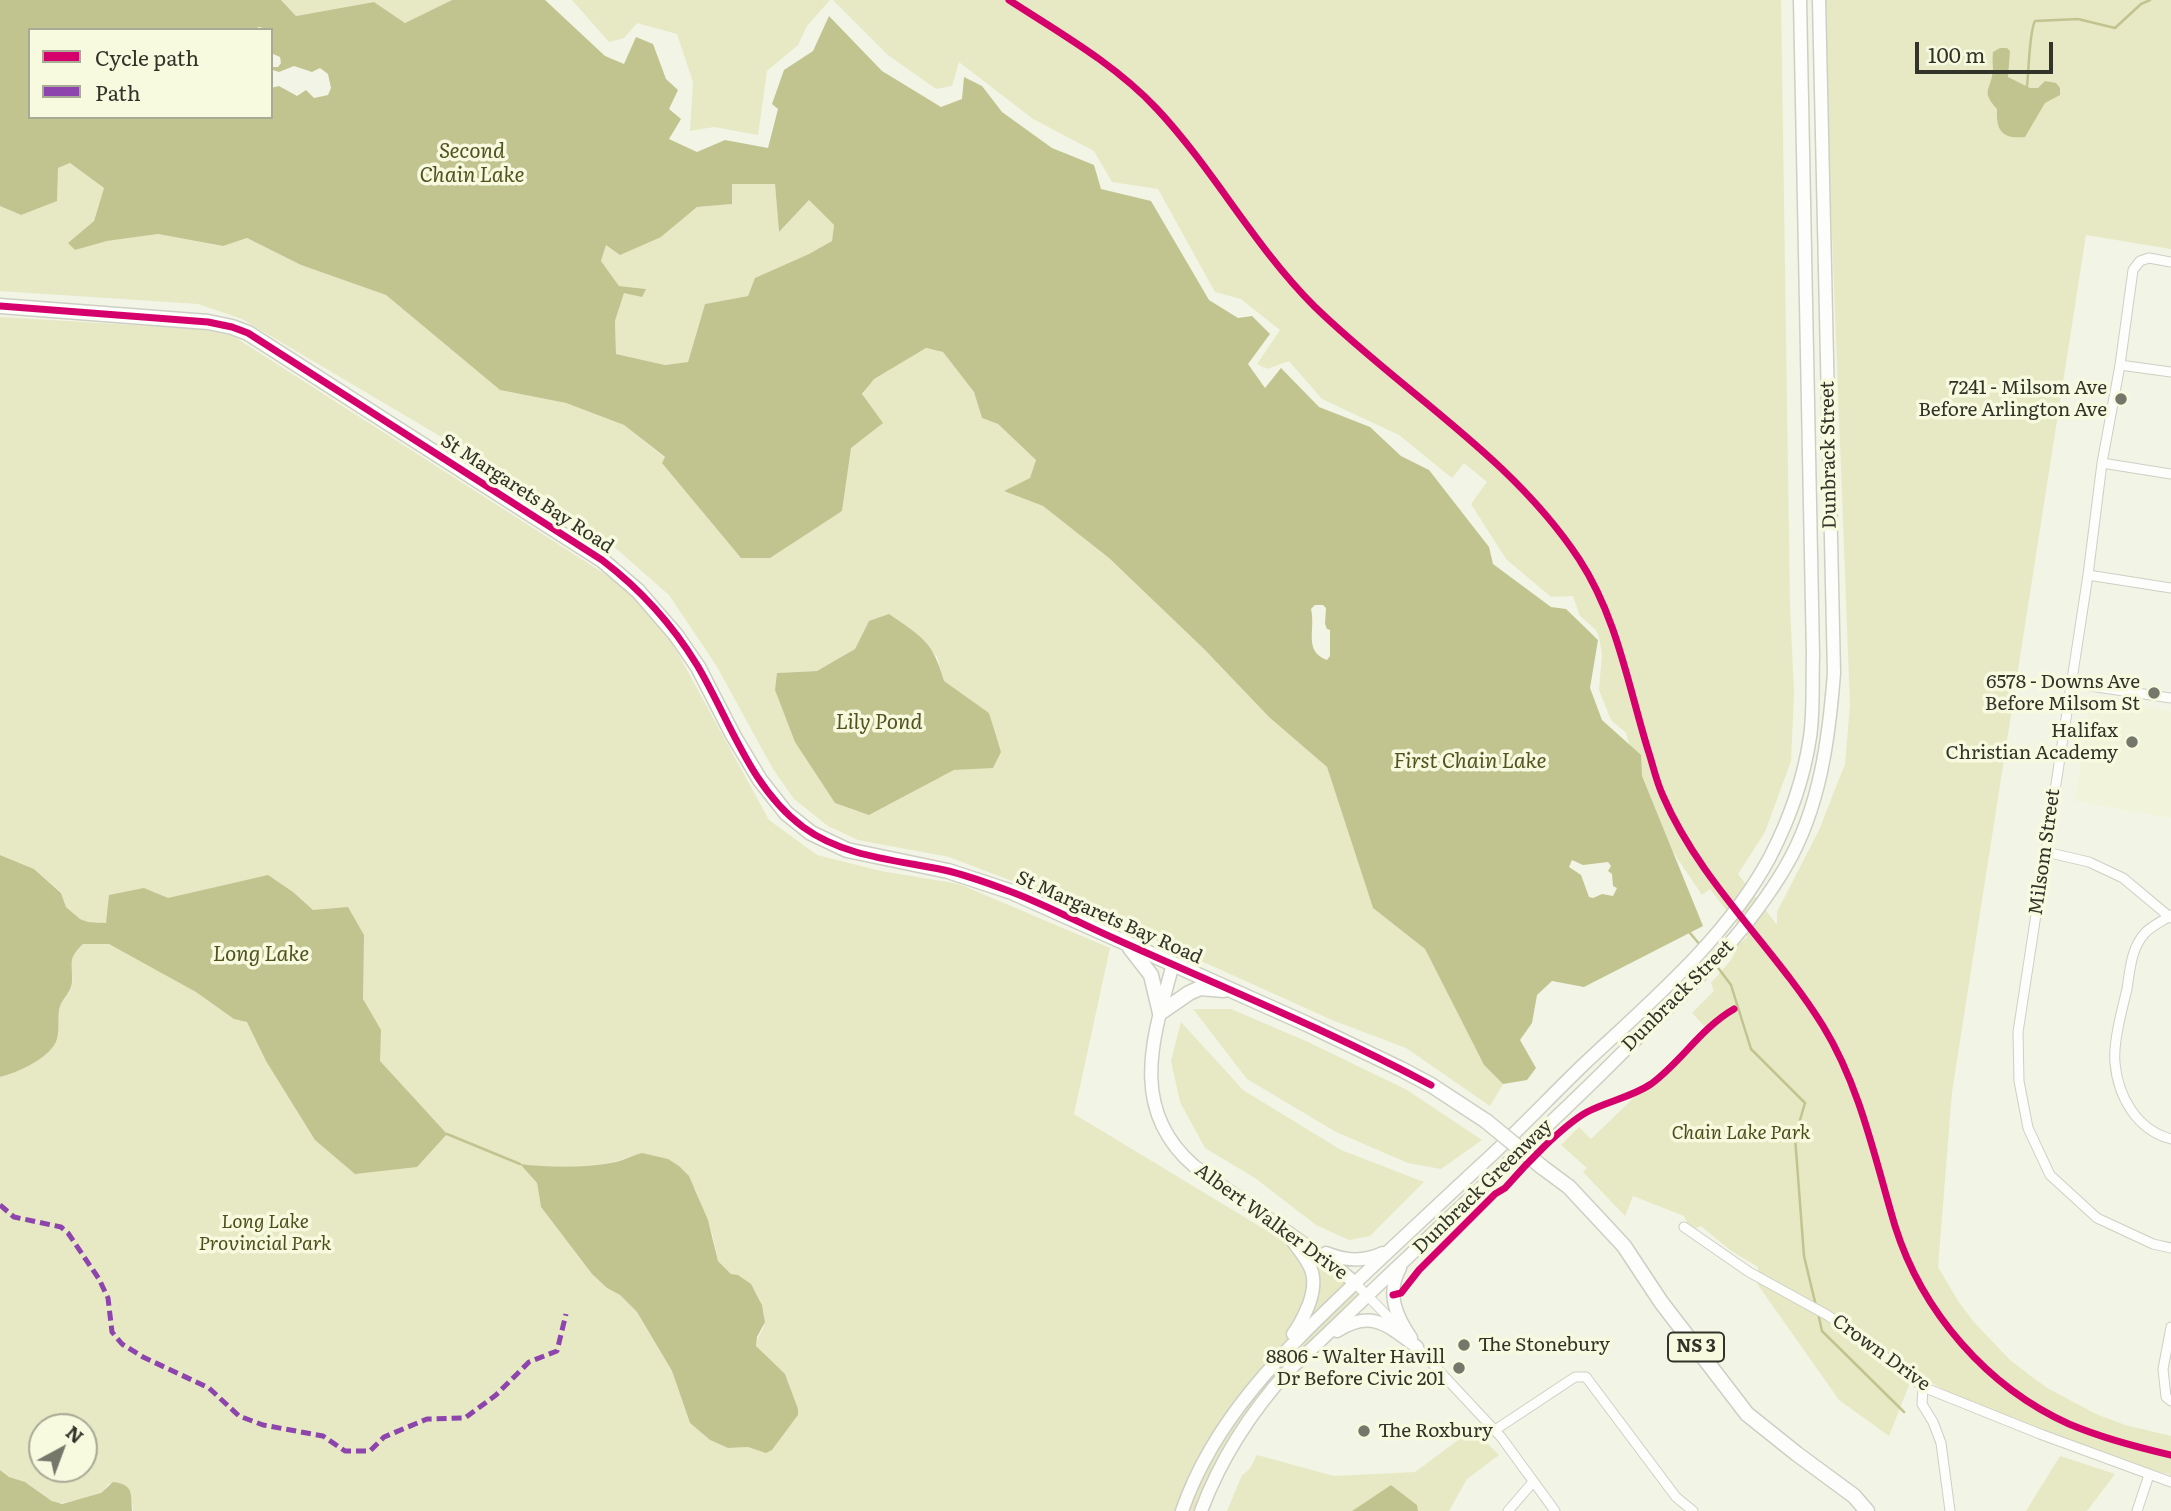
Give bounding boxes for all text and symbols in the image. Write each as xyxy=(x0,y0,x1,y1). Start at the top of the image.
legend xyxy=(28,28,273,119)
scale bar xyxy=(1919,28,2057,72)
text: 100 m xyxy=(1928,38,1985,69)
text: Cycle path xyxy=(95,41,199,72)
text: Path xyxy=(95,76,141,107)
water label: Second Chain Lake xyxy=(420,139,524,189)
place label: 7241 - Milsom Ave Before Arlington Ave xyxy=(1918,377,2107,421)
street label: Dunbrack Street xyxy=(1816,381,1842,529)
marker: 7241 - Milsom Ave Before Arlington Ave xyxy=(2113,391,2129,407)
street label: St Margarets Bay Road xyxy=(436,430,618,558)
place label: 6578 - Downs Ave Before Milsom St xyxy=(1985,671,2140,715)
marker: 6578 - Downs Ave Before Milsom St xyxy=(2146,685,2162,701)
water label: Lily Pond xyxy=(835,710,923,736)
place label: Halifax Christian Academy xyxy=(1945,720,2118,764)
marker: Halifax Christian Academy xyxy=(2124,734,2140,750)
water label: First Chain Lake xyxy=(1393,749,1547,775)
street label: Milsom Street xyxy=(2025,787,2065,917)
street label: St Margarets Bay Road xyxy=(1012,867,1206,969)
street label: Dunbrack Street xyxy=(1618,936,1738,1056)
water label: Long Lake xyxy=(213,942,309,968)
street label: Dunbrack Greenway xyxy=(1409,1115,1557,1259)
park label: Chain Lake Park xyxy=(1672,1122,1810,1144)
street label: Albert Walker Drive xyxy=(1190,1159,1352,1285)
park label: Long Lake Provincial Park xyxy=(199,1211,331,1255)
street label: Crown Drive xyxy=(1828,1310,1934,1396)
road number: NS 3 xyxy=(1668,1332,1724,1362)
place label: The Stonebury xyxy=(1478,1334,1610,1356)
marker: The Stonebury xyxy=(1456,1337,1472,1353)
place label: 8806 - Walter Havill Dr Before Civic 201 xyxy=(1266,1346,1445,1390)
marker: 8806 - Walter Havill Dr Before Civic 201 xyxy=(1451,1360,1467,1376)
north arrow xyxy=(28,1413,98,1483)
text: N xyxy=(60,1418,91,1449)
place label: The Roxbury xyxy=(1378,1420,1493,1442)
marker: The Roxbury xyxy=(1356,1423,1372,1439)

